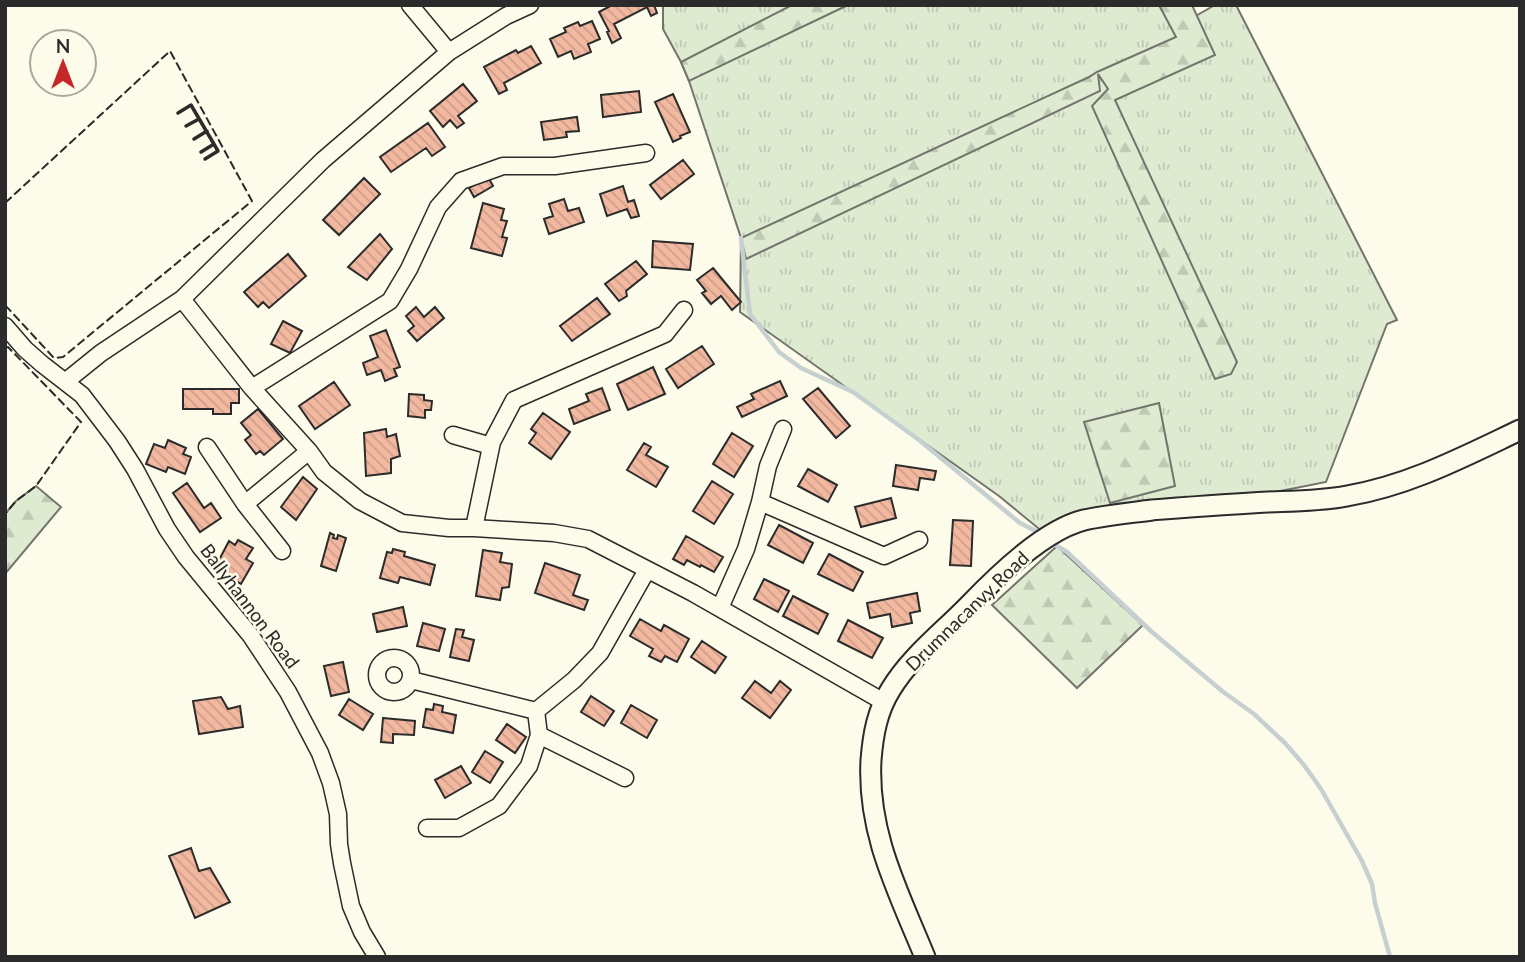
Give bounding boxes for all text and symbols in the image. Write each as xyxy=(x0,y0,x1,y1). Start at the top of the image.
north arrow xyxy=(28,28,98,98)
text: N xyxy=(56,34,70,57)
street label: Ballyhannon Road xyxy=(196,539,305,673)
street label: Drumnacanvy Road xyxy=(900,546,1033,675)

